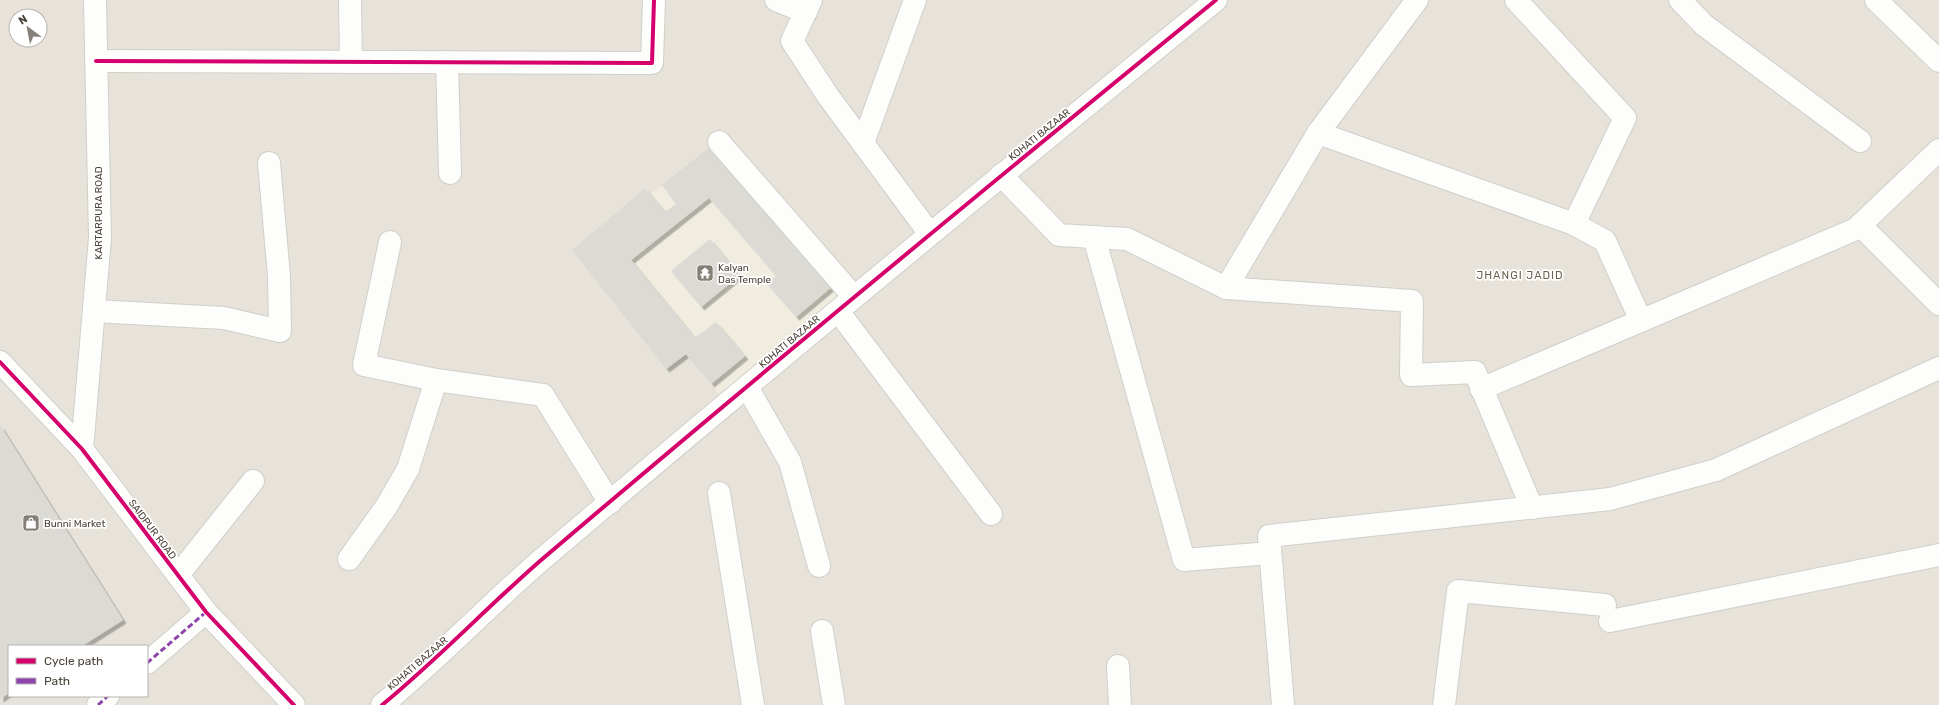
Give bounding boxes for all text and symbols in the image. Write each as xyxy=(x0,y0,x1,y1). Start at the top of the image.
north arrow xyxy=(8,8,48,48)
text: N xyxy=(16,12,30,28)
street label: KOHATI BAZAAR xyxy=(1006,106,1073,163)
street label: KARTARPURA ROAD xyxy=(93,166,105,260)
place label: Kalyan Das Temple xyxy=(718,262,771,286)
temple icon: Kalyan Das Temple xyxy=(695,263,715,283)
district label: JHANGI JADID xyxy=(1476,269,1564,282)
street label: KOHATI BAZAAR xyxy=(757,313,823,371)
street label: SAIDPUR ROAD xyxy=(126,497,179,562)
shop icon: Bunni Market xyxy=(21,513,41,533)
place label: Bunni Market xyxy=(44,518,105,530)
street label: KOHATI BAZAAR xyxy=(385,634,451,693)
legend xyxy=(8,645,148,697)
text: Cycle path xyxy=(44,654,103,668)
text: Path xyxy=(44,674,70,688)

